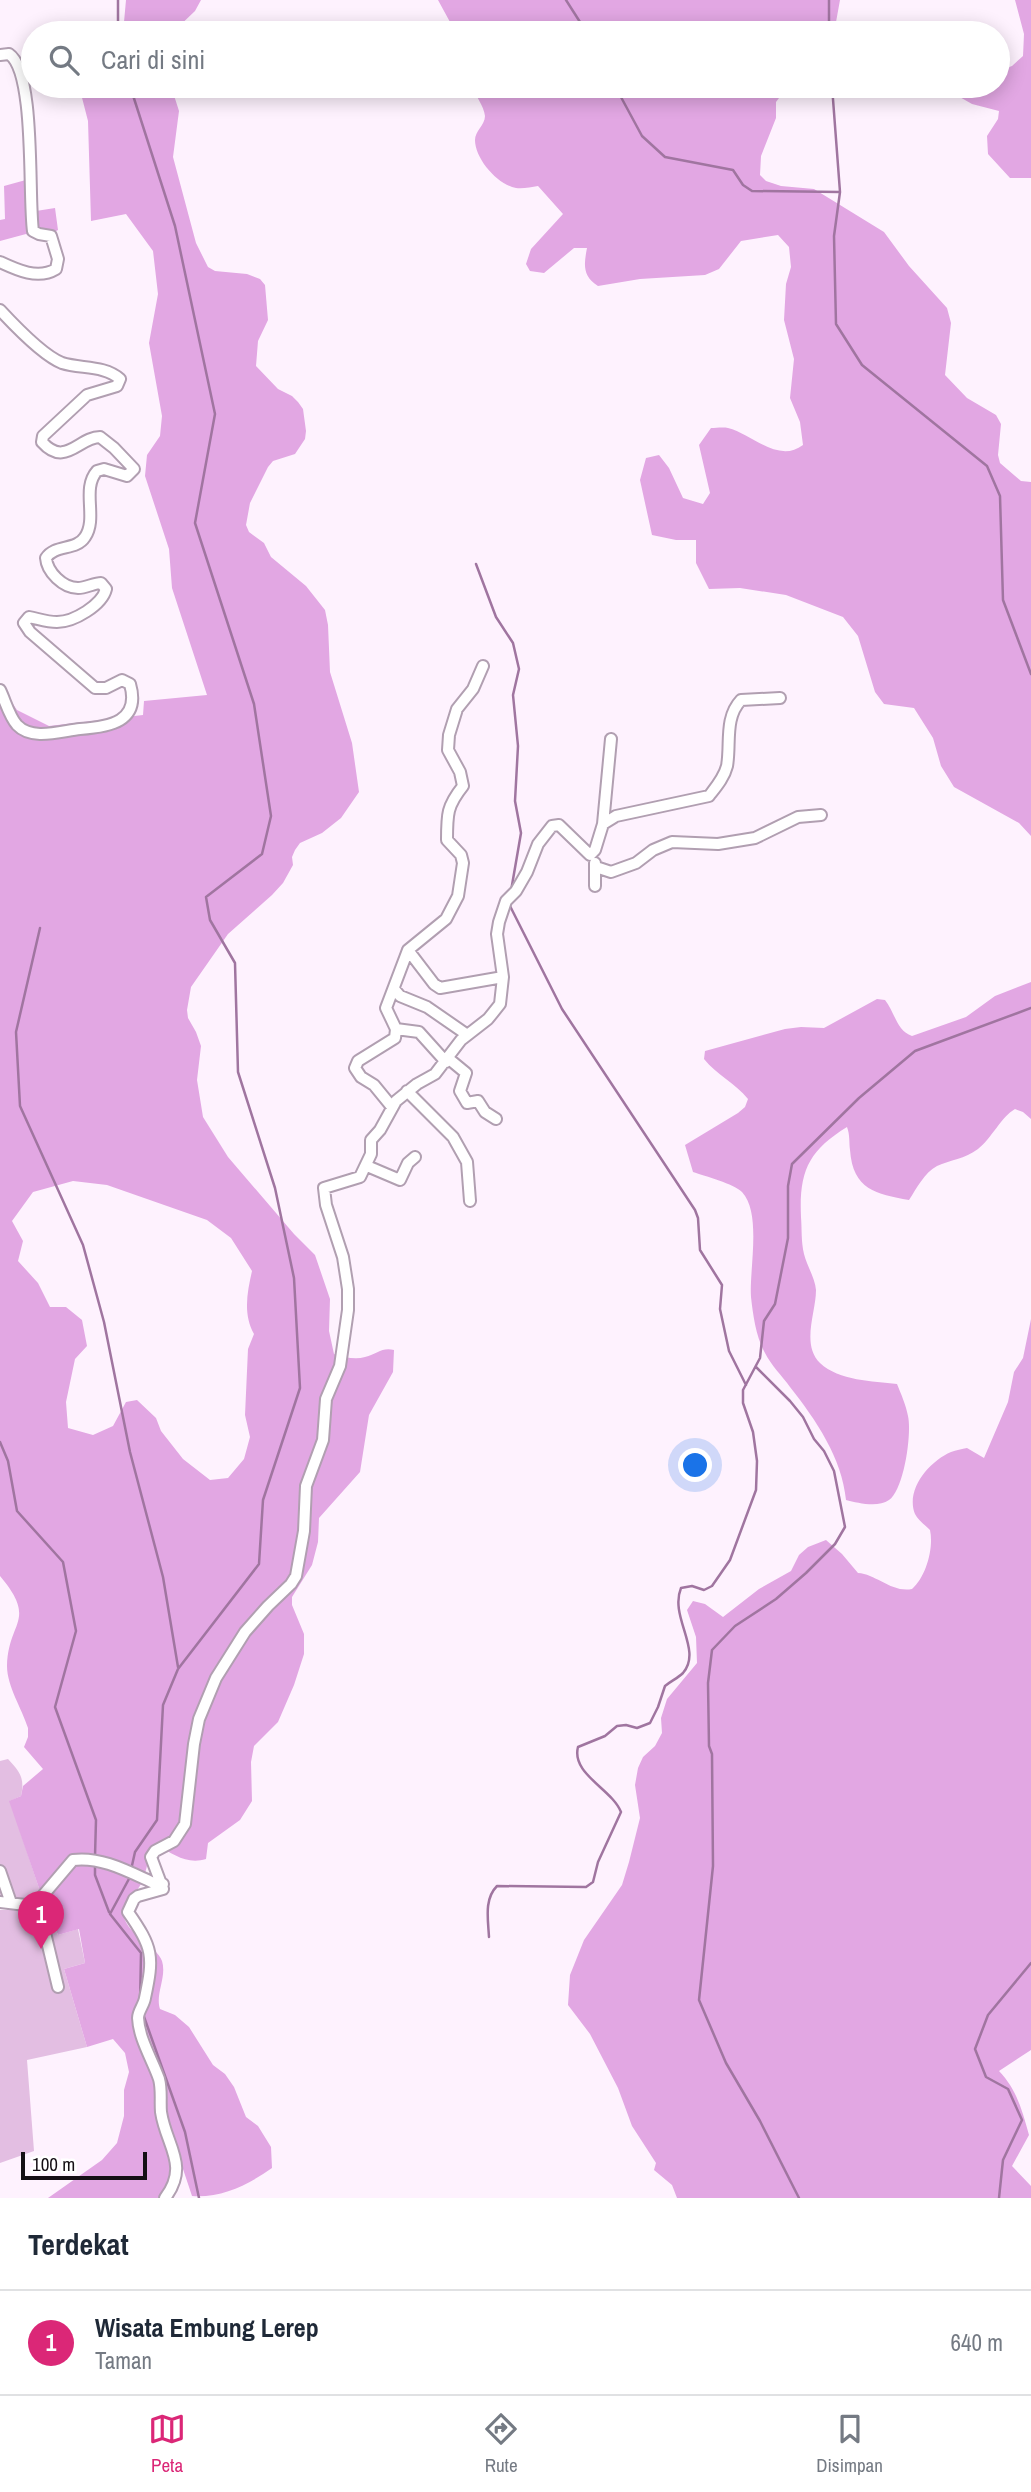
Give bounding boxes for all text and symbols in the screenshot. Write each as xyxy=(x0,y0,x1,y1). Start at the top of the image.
search box xyxy=(21,21,1010,98)
icon: search xyxy=(45,41,83,79)
text: Cari di sini xyxy=(101,42,205,77)
your location xyxy=(678,1448,712,1482)
pin: 1 xyxy=(18,1891,64,1949)
scale bar xyxy=(21,2149,147,2181)
text: 100 m xyxy=(32,2151,75,2177)
text: Terdekat xyxy=(28,2224,129,2264)
text: Wisata Embung Lerep xyxy=(95,2310,319,2345)
text: 1 xyxy=(46,2327,56,2358)
text: 640 m xyxy=(951,2327,1003,2358)
text: Taman xyxy=(95,2345,152,2376)
tab: Peta xyxy=(148,2410,186,2478)
tab: Rute xyxy=(482,2410,520,2478)
tab: Disimpan xyxy=(816,2410,883,2478)

